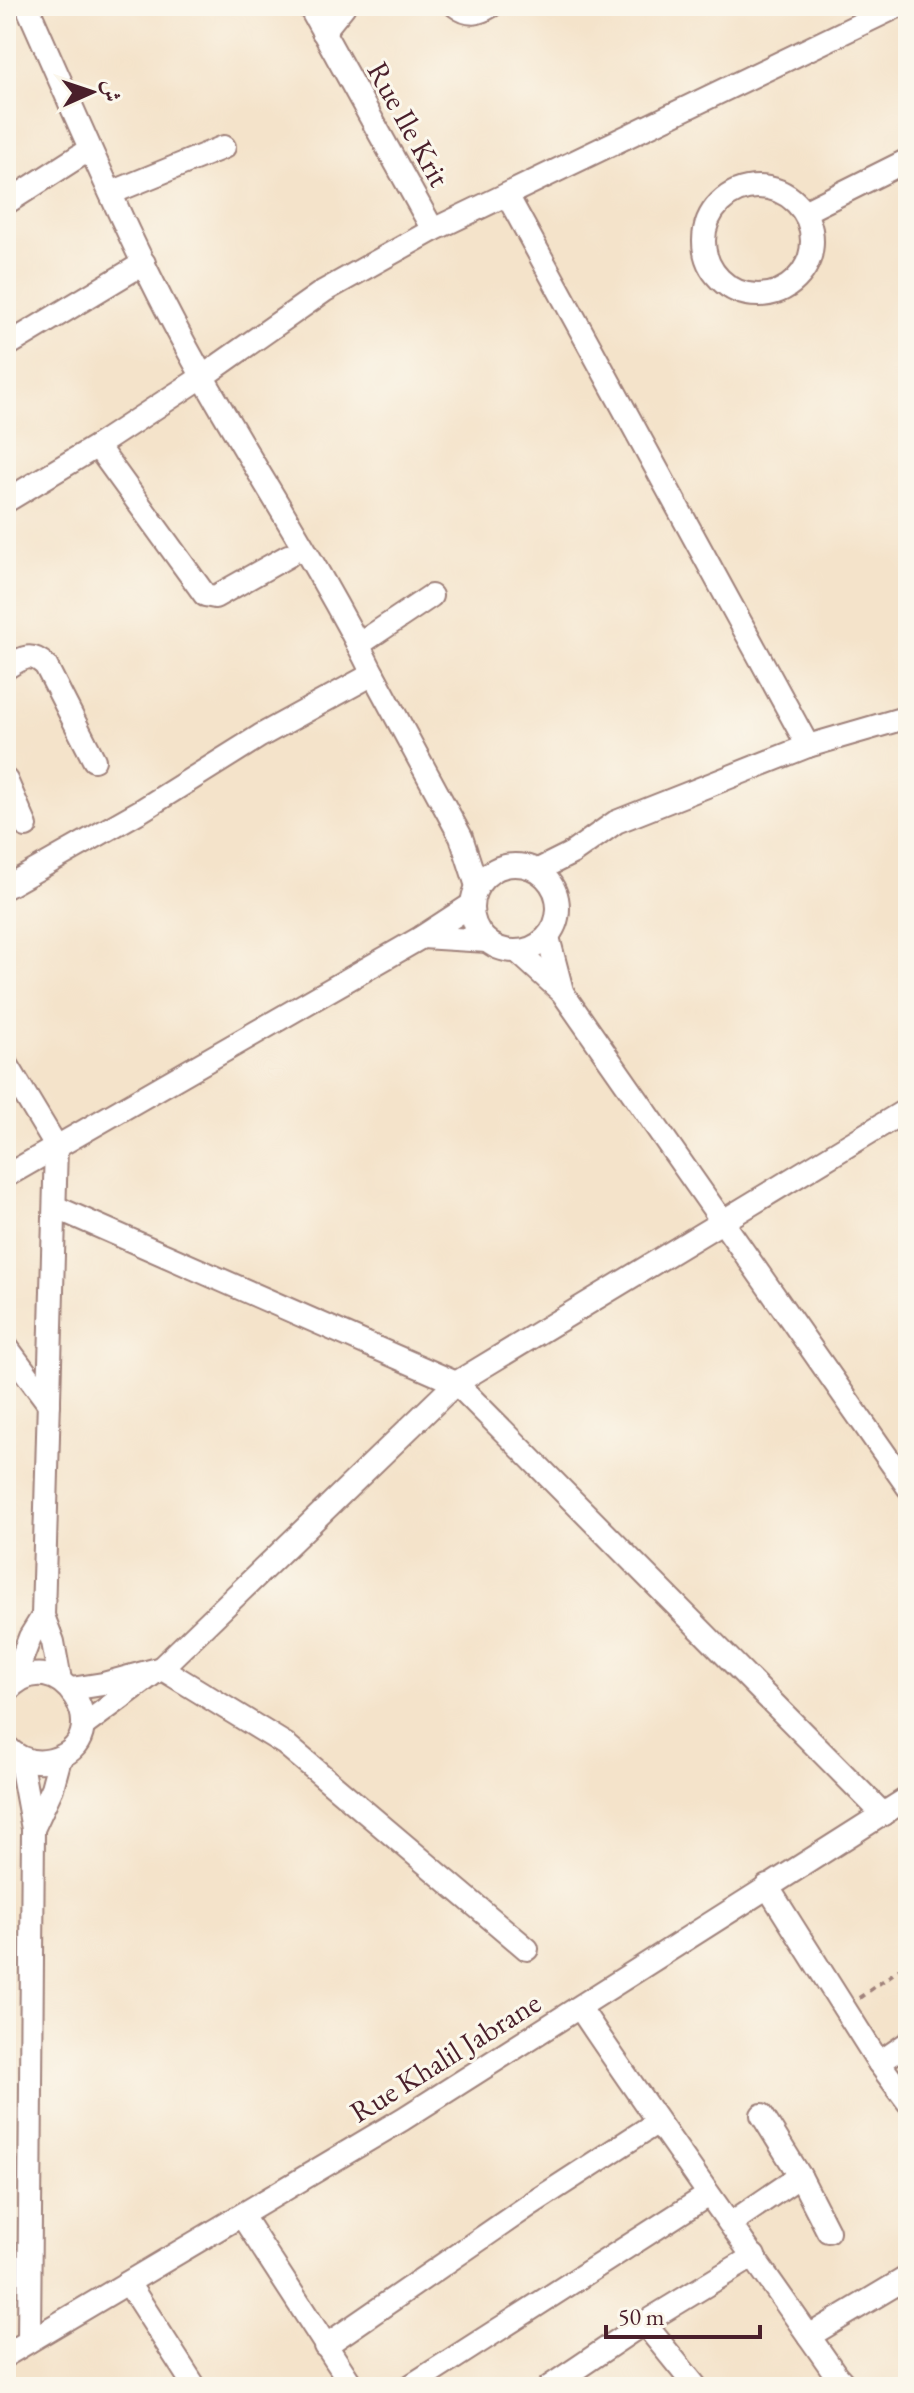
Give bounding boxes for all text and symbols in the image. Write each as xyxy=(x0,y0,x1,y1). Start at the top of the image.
north arrow xyxy=(52,52,132,132)
street label: Rue Ile Krit xyxy=(359,55,460,194)
text: ش xyxy=(96,79,127,103)
street label: Rue Khalil Jabrane xyxy=(342,1983,548,2131)
scale bar xyxy=(606,2289,760,2339)
text: 50 m xyxy=(618,2301,665,2332)

